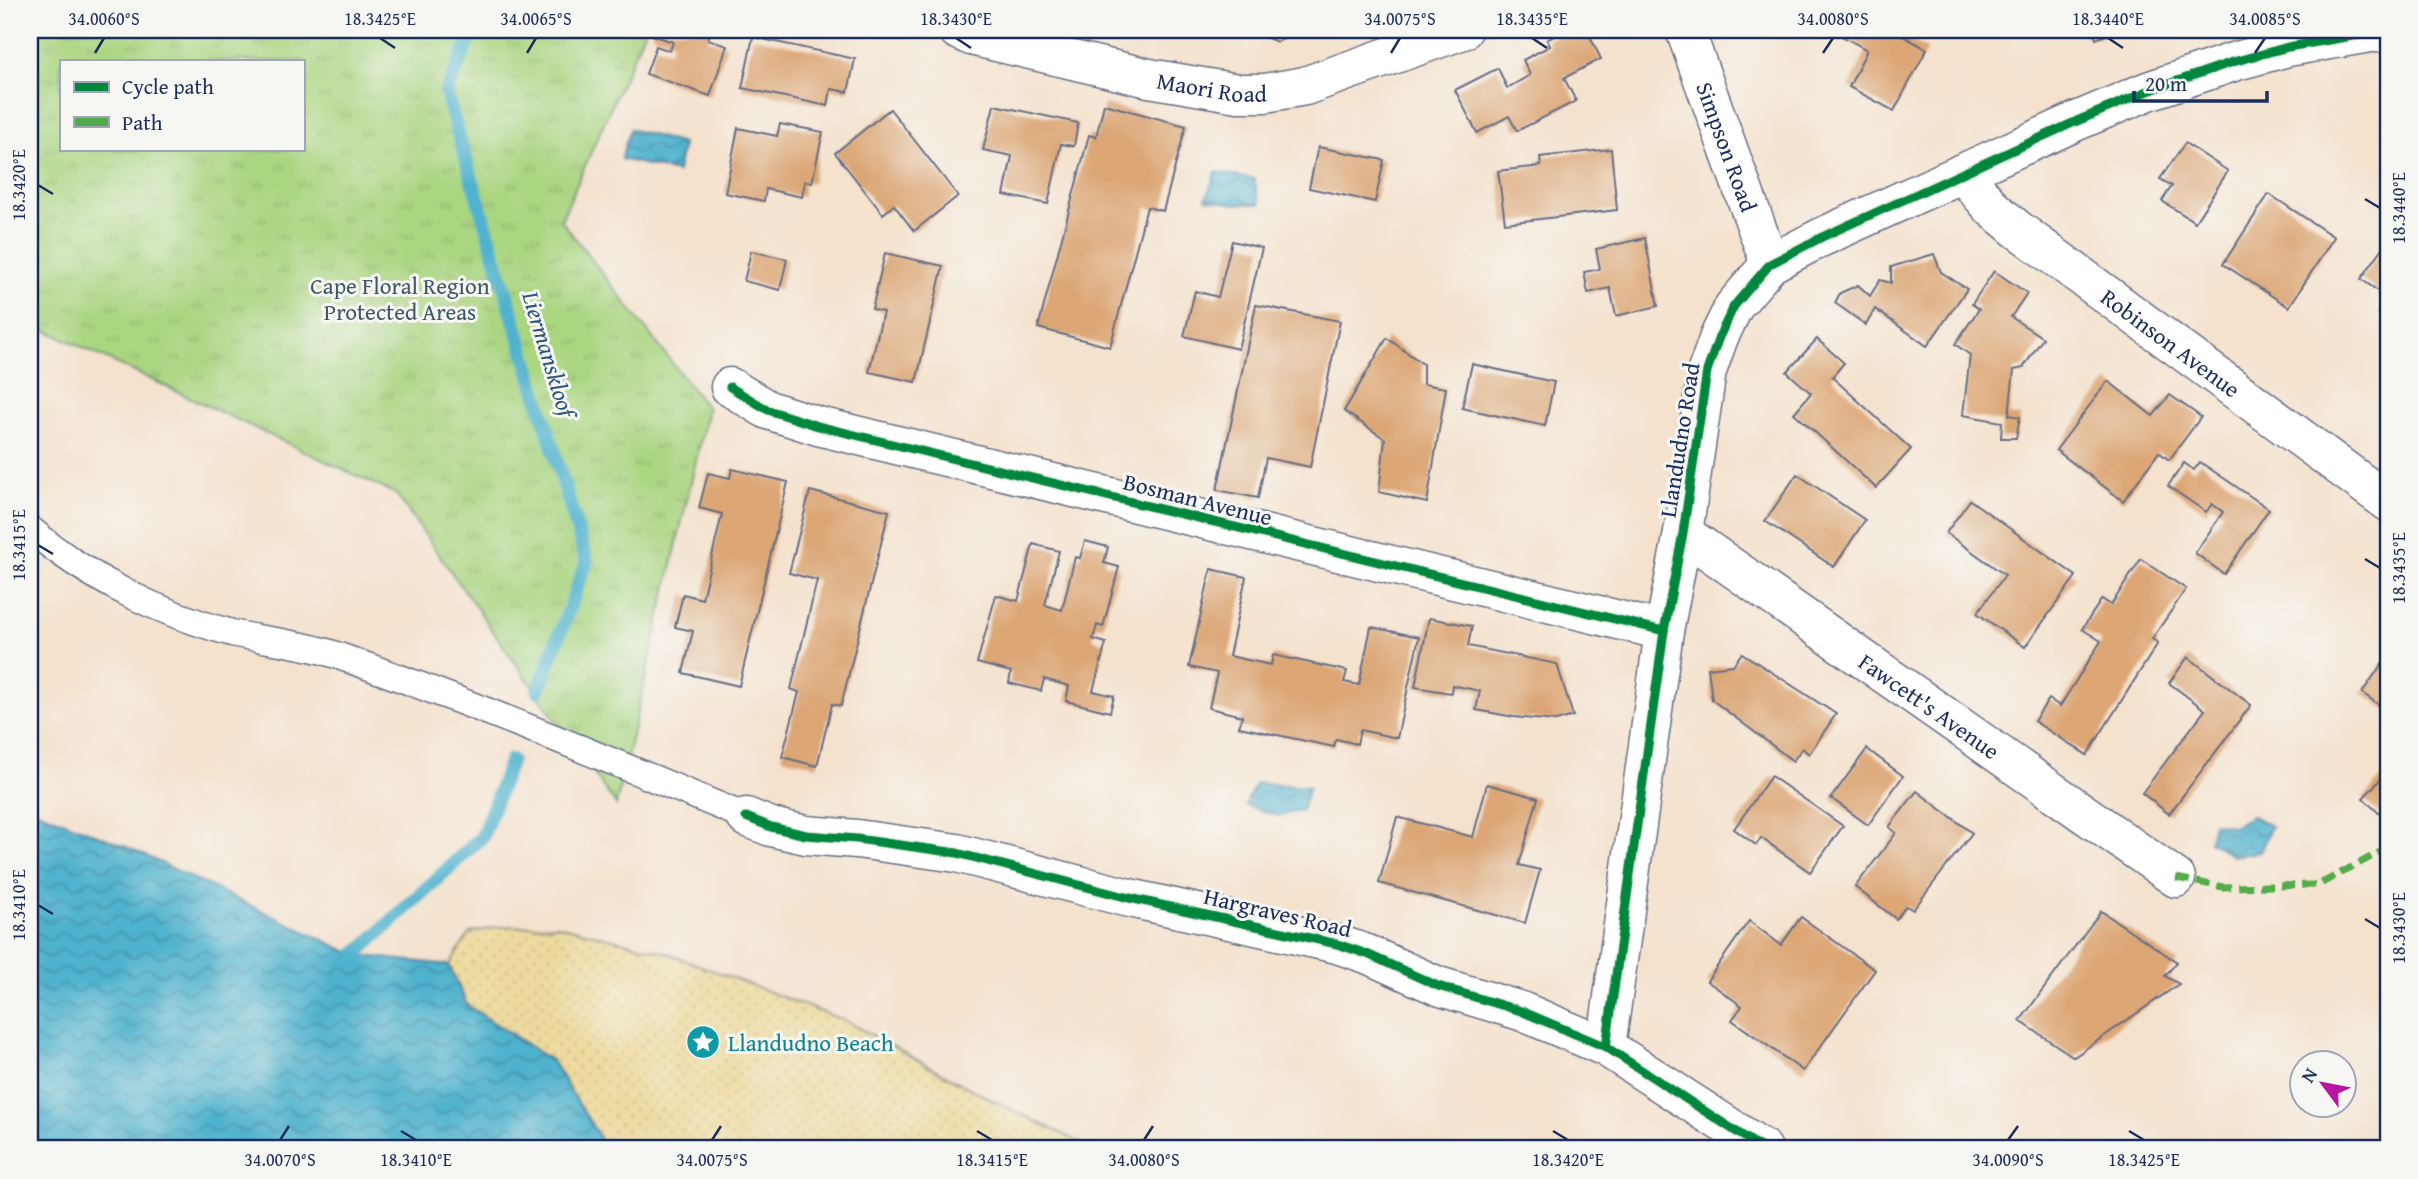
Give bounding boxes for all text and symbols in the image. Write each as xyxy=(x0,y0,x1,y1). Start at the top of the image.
text: 34.0060°S xyxy=(68,5,140,32)
text: 18.3425°E xyxy=(344,5,416,32)
text: 34.0065°S xyxy=(500,5,572,32)
text: 18.3430°E xyxy=(920,5,992,32)
text: 34.0075°S xyxy=(1364,5,1436,32)
text: 18.3435°E xyxy=(1496,5,1568,32)
text: 34.0080°S xyxy=(1797,5,1869,32)
text: 18.3440°E xyxy=(2072,5,2144,32)
text: 34.0085°S xyxy=(2229,5,2301,32)
legend xyxy=(60,60,304,150)
scale bar xyxy=(2134,60,2268,104)
street label: Maori Road xyxy=(1155,63,1268,110)
text: 20 m xyxy=(2145,68,2187,99)
text: Cycle path xyxy=(122,71,214,102)
street label: Simpson Road xyxy=(1689,77,1766,217)
text: Path xyxy=(122,107,163,138)
text: 18.3420°E xyxy=(5,149,32,221)
text: 18.3440°E xyxy=(2385,172,2412,244)
park label: Cape Floral Region Protected Areas xyxy=(310,269,490,328)
street label: Robinson Avenue xyxy=(2094,280,2248,405)
water label: Liermanskloof xyxy=(513,286,586,426)
street label: Llandudno Road xyxy=(1650,360,1708,520)
street label: Bosman Avenue xyxy=(1120,465,1276,533)
text: 18.3415°E xyxy=(5,509,32,581)
text: 18.3435°E xyxy=(2385,532,2412,604)
street label: Fawcett's Avenue xyxy=(1852,645,2007,766)
text: 18.3410°E xyxy=(5,869,32,941)
street label: Hargraves Road xyxy=(1201,879,1356,945)
text: 18.3430°E xyxy=(2385,892,2412,964)
place icon: Llandudno Beach xyxy=(684,1023,722,1061)
place label: Llandudno Beach xyxy=(728,1026,894,1059)
north arrow xyxy=(2288,1050,2358,1120)
text: N xyxy=(2293,1062,2324,1088)
text: 34.0070°S xyxy=(244,1146,316,1173)
text: 18.3410°E xyxy=(380,1146,452,1173)
text: 34.0075°S xyxy=(676,1146,748,1173)
text: 18.3415°E xyxy=(956,1146,1028,1173)
text: 34.0080°S xyxy=(1108,1146,1180,1173)
text: 18.3420°E xyxy=(1532,1146,1604,1173)
text: 34.0090°S xyxy=(1972,1146,2044,1173)
text: 18.3425°E xyxy=(2108,1146,2180,1173)

